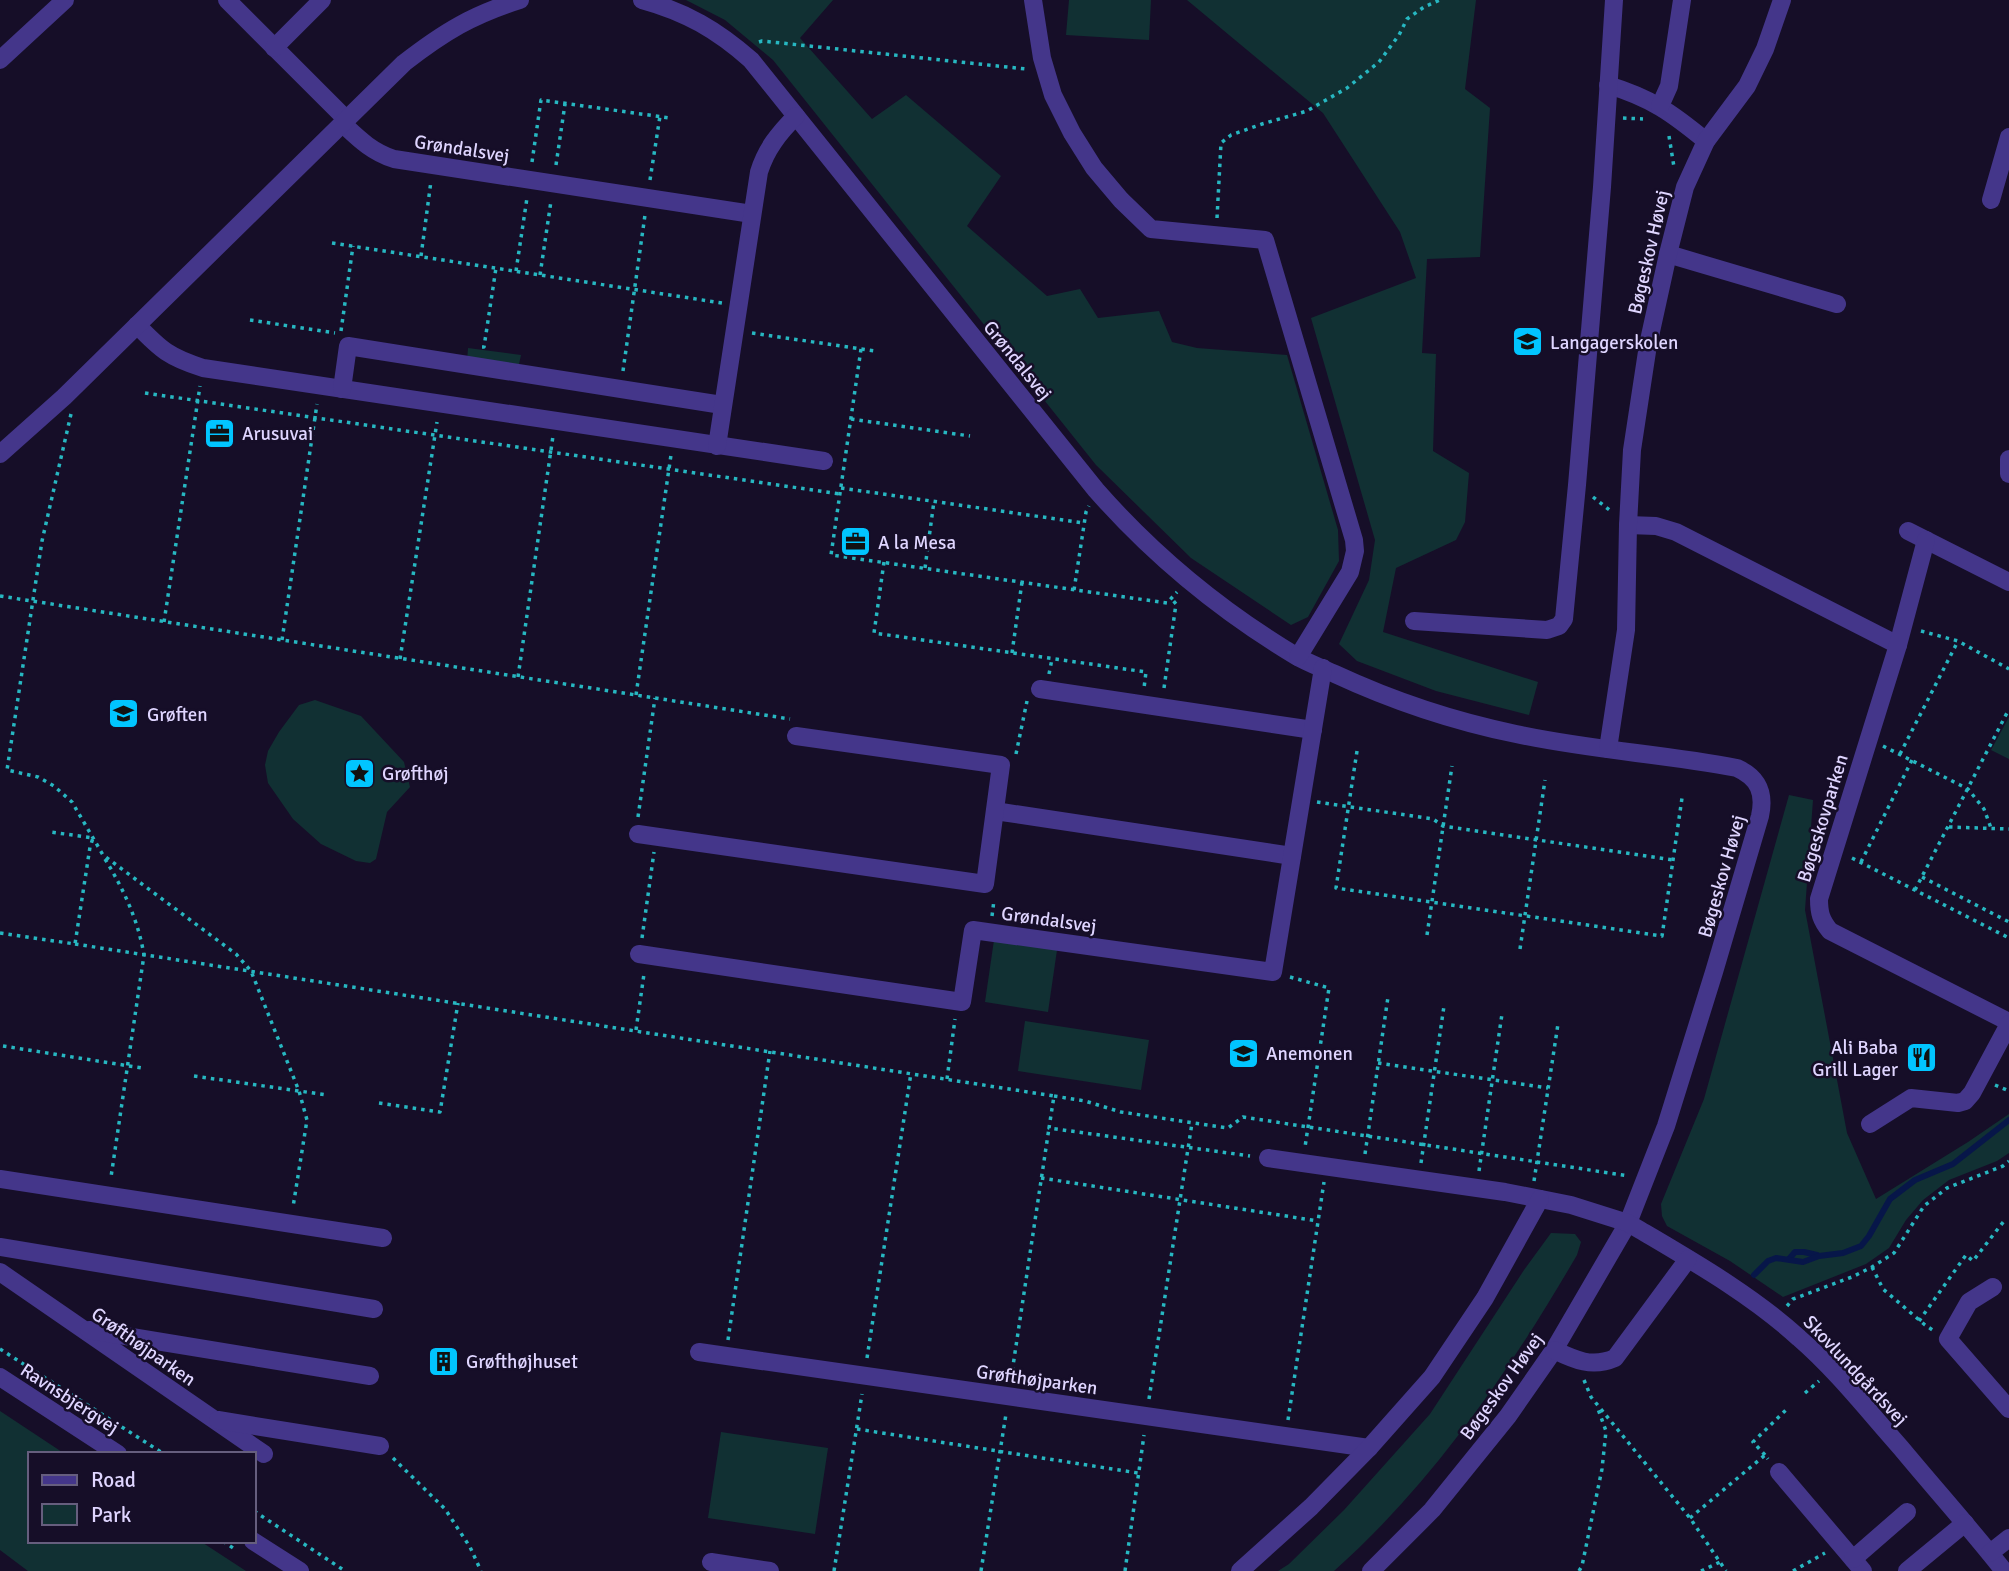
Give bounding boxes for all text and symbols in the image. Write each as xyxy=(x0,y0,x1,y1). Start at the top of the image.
street label: Grøndalsvej xyxy=(413,130,511,168)
street label: Bøgeskov Høvej xyxy=(1623,188,1675,317)
street label: Grøndalsvej xyxy=(978,316,1057,405)
school or university icon: Langagerskolen xyxy=(1510,325,1544,359)
place label: Langagerskolen xyxy=(1550,331,1678,355)
office icon: Arusuvai xyxy=(202,416,236,450)
place label: Arusuvai xyxy=(242,422,313,446)
office icon: A la Mesa xyxy=(838,525,872,559)
place label: A la Mesa xyxy=(878,531,956,555)
school or university icon: Grøften xyxy=(107,697,141,731)
place label: Grøften xyxy=(147,703,208,727)
street label: Bøgeskovparken xyxy=(1792,751,1854,885)
place icon: Grøfthøj xyxy=(342,756,376,790)
place label: Grøfthøj xyxy=(382,762,449,786)
street label: Bøgeskov Høvej xyxy=(1693,812,1751,940)
street label: Grøndalsvej xyxy=(1000,901,1098,939)
school or university icon: Anemonen xyxy=(1226,1036,1260,1070)
place label: Ali Baba Grill Lager xyxy=(1812,1036,1898,1082)
restaurant icon: Ali Baba Grill Lager xyxy=(1904,1041,1938,1075)
place label: Anemonen xyxy=(1266,1042,1353,1066)
street label: Grøfthøjparken xyxy=(86,1302,200,1392)
street label: Skovlundgårdsvej xyxy=(1798,1310,1913,1431)
street label: Bøgeskov Høvej xyxy=(1455,1328,1549,1445)
building icon: Grøfthøjhuset xyxy=(426,1344,460,1378)
place label: Grøfthøjhuset xyxy=(466,1350,578,1374)
street label: Ravnsbjergvej xyxy=(16,1358,123,1440)
street label: Grøfthøjparken xyxy=(975,1360,1099,1400)
legend xyxy=(28,1452,256,1543)
text: Road xyxy=(91,1467,136,1493)
text: Park xyxy=(91,1502,132,1528)

